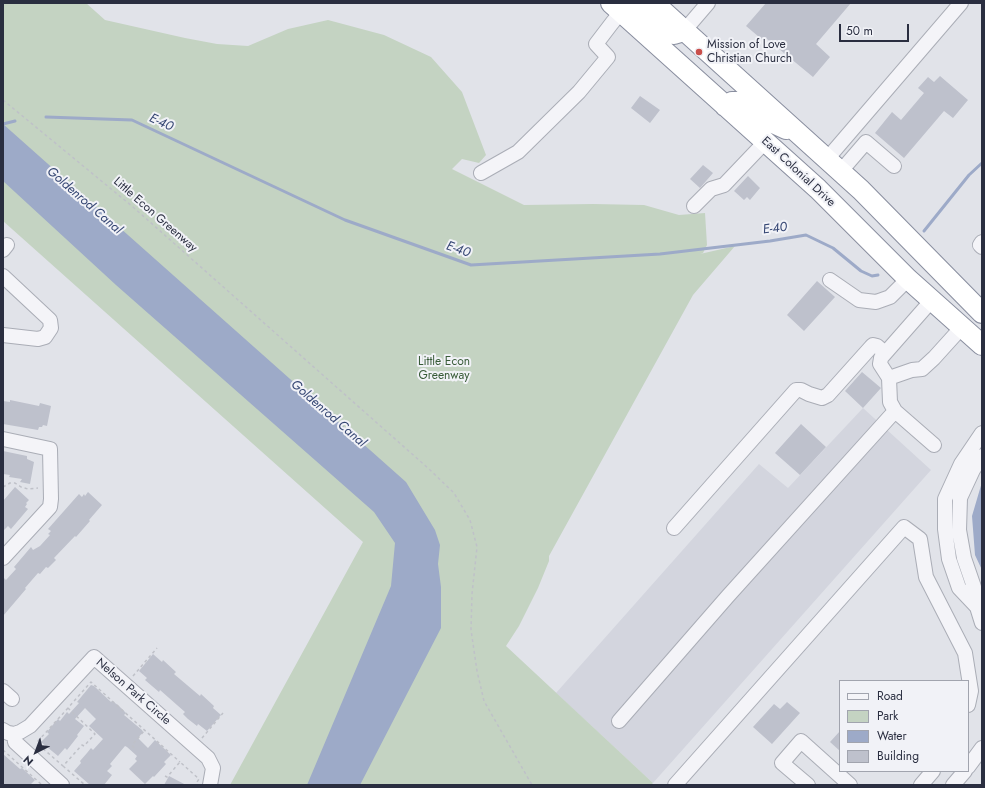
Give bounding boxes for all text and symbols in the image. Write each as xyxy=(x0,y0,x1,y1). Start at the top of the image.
scale bar xyxy=(841,16,911,42)
text: 50 m xyxy=(846,22,873,40)
place label: Mission of Love Christian Church xyxy=(707,38,792,66)
marker: Mission of Love Christian Church xyxy=(694,47,704,57)
water label: E-40 xyxy=(147,111,175,135)
street label: East Colonial Drive xyxy=(758,134,838,210)
water label: Goldenrod Canal xyxy=(43,164,125,238)
street label: Little Econ Greenway xyxy=(110,175,200,255)
water label: E-40 xyxy=(762,220,788,238)
water label: E-40 xyxy=(444,239,472,261)
park label: Little Econ Greenway xyxy=(418,355,470,383)
water label: Goldenrod Canal xyxy=(287,377,369,451)
street label: Nelson Park Circle xyxy=(93,656,173,728)
legend xyxy=(839,680,969,772)
text: Road xyxy=(877,687,903,705)
text: Park xyxy=(877,707,898,725)
text: Water xyxy=(877,727,907,745)
north arrow xyxy=(16,732,56,772)
text: Building xyxy=(877,747,919,765)
text: N xyxy=(19,752,37,770)

